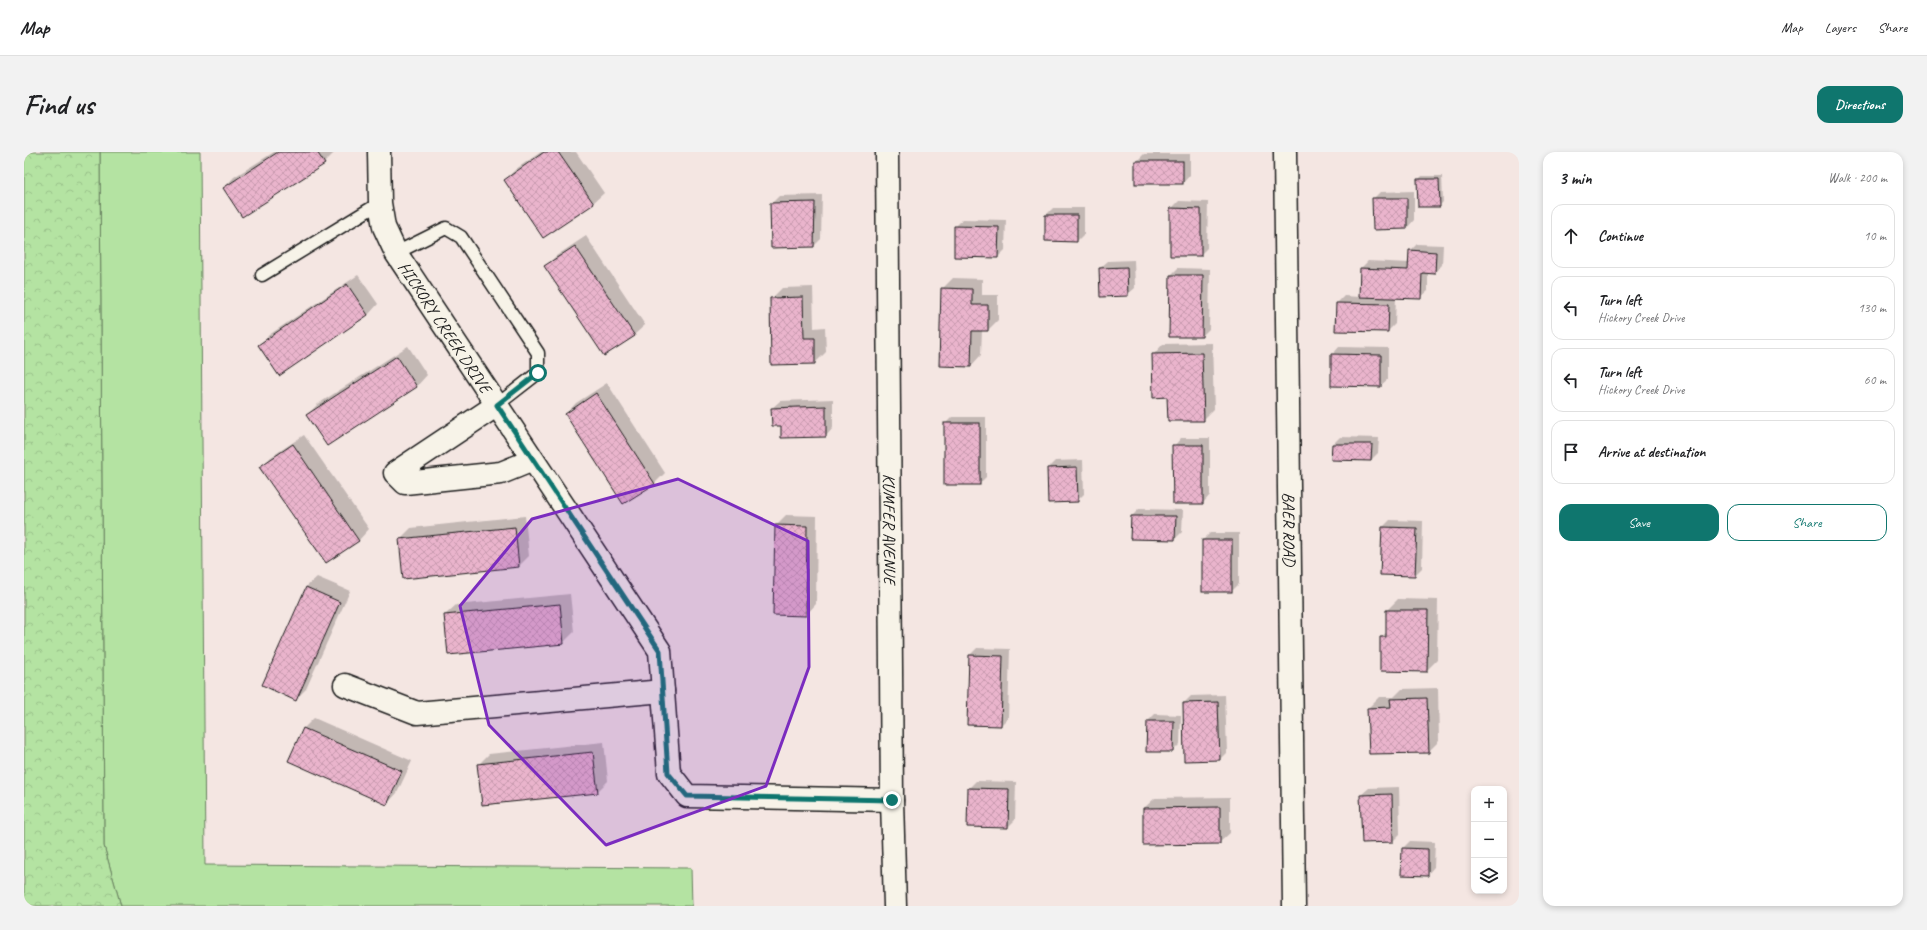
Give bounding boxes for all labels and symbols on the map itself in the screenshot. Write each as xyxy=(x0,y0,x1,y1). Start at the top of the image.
street label: HICKORY CREEK DRIVE xyxy=(394,258,497,399)
route start xyxy=(529,364,547,382)
street label: KUMFER AVENUE xyxy=(878,474,900,587)
street label: BAER ROAD xyxy=(1278,492,1300,568)
route end xyxy=(883,791,901,809)

